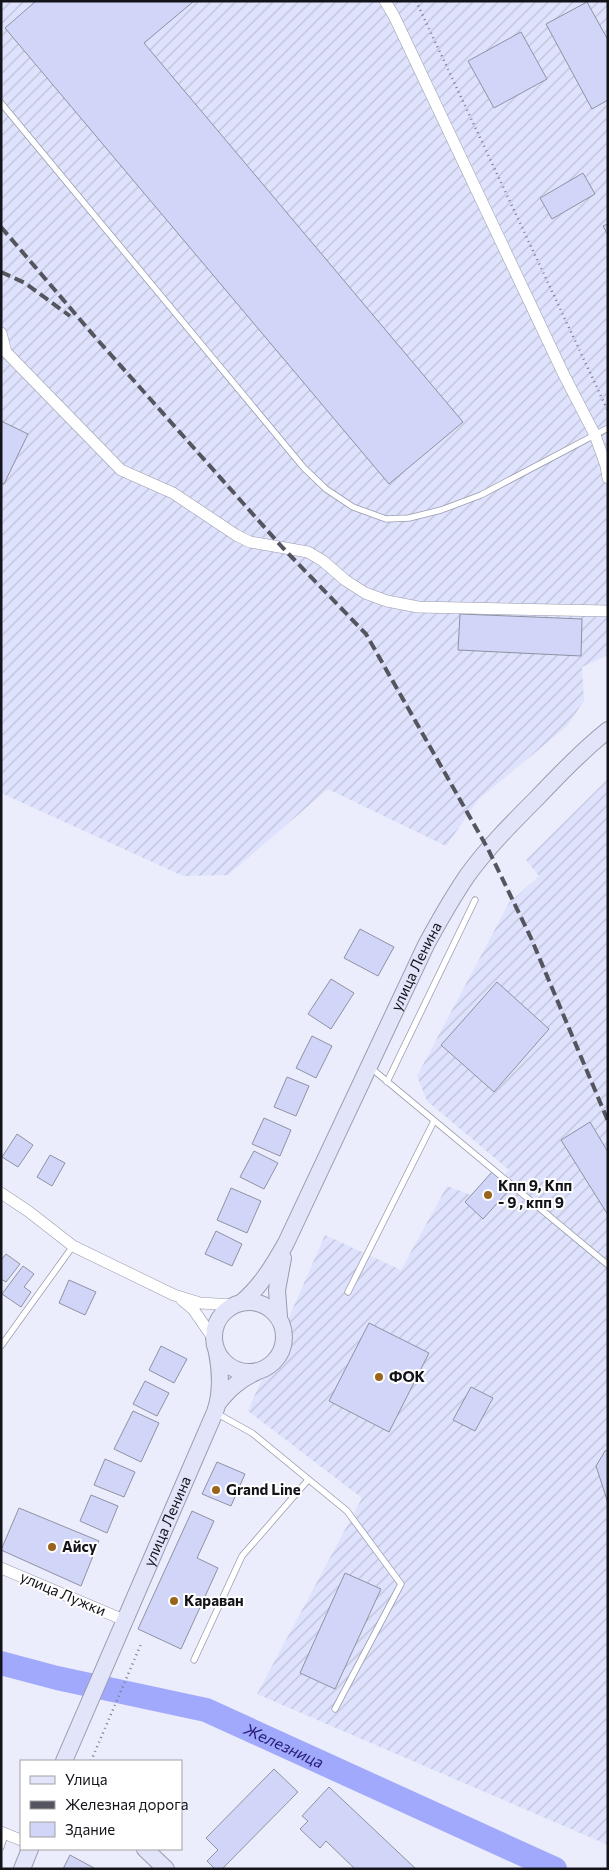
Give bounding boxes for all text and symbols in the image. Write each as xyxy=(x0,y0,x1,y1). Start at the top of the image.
street label: улица Ленина xyxy=(386,918,445,1014)
place label: Кпп 9, Кпп - 9 , кпп 9 xyxy=(498,1176,572,1211)
marker: Кпп 9, Кпп - 9 , кпп 9 xyxy=(482,1189,494,1201)
place label: ФОК xyxy=(389,1367,426,1385)
marker: ФОК xyxy=(373,1371,385,1383)
street label: улица Ленина xyxy=(139,1473,194,1569)
place label: Grand Line xyxy=(226,1480,301,1498)
marker: Grand Line xyxy=(210,1484,222,1496)
place label: Айсу xyxy=(62,1537,98,1555)
marker: Айсу xyxy=(46,1541,58,1553)
street label: улица Лужки xyxy=(18,1567,109,1619)
place label: Караван xyxy=(184,1591,244,1609)
marker: Караван xyxy=(168,1595,180,1607)
water label: Железница xyxy=(240,1718,327,1771)
legend xyxy=(20,1760,182,1850)
text: Улица xyxy=(65,1770,107,1788)
text: Железная дорога xyxy=(65,1795,189,1813)
text: Здание xyxy=(65,1820,115,1838)

